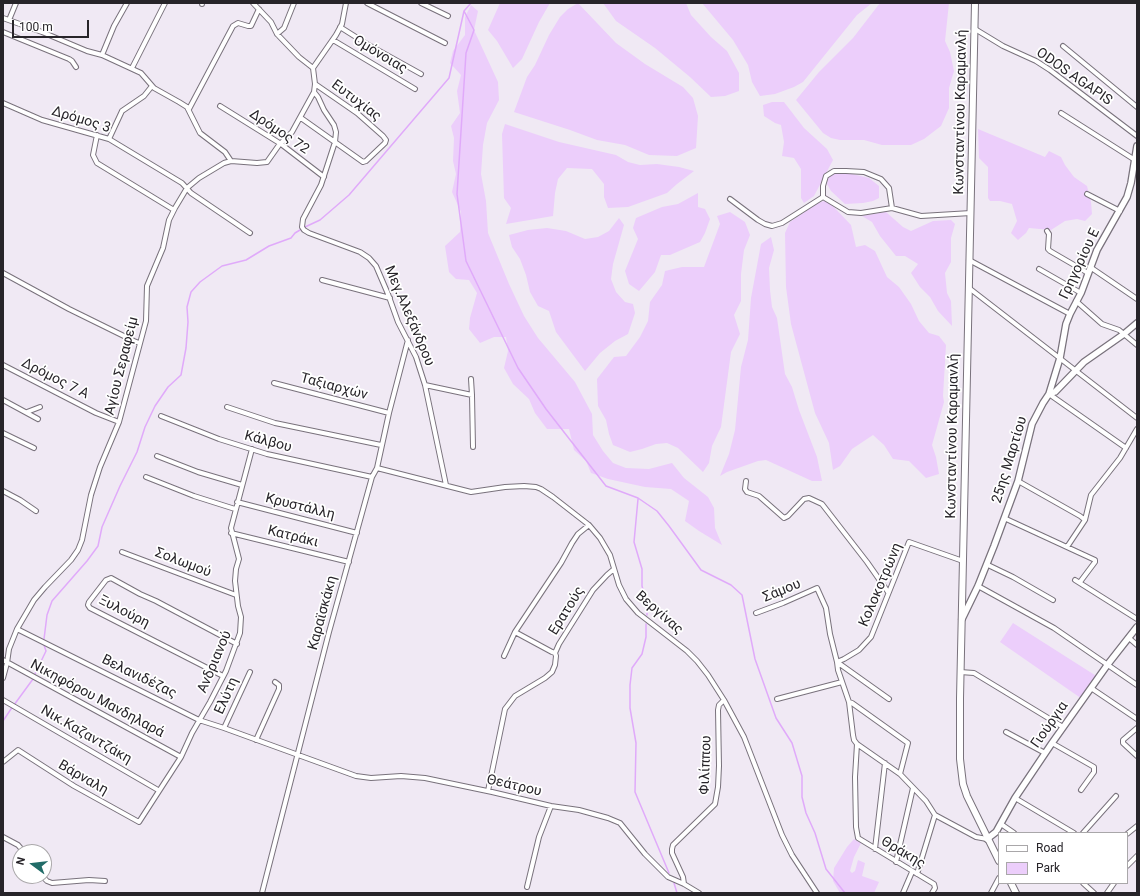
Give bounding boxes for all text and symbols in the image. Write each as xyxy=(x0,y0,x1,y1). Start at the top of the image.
scale bar xyxy=(14,12,91,38)
text: 100 m xyxy=(19,20,53,34)
street label: Κωνσταντίνου Καραμανλή xyxy=(951,29,971,195)
street label: Ομόνοιας xyxy=(350,32,410,78)
street label: ODOS AGAPIS xyxy=(1033,45,1115,109)
street label: Ευτυχίας xyxy=(328,77,384,125)
street label: Δρόμος 3 xyxy=(50,103,112,137)
street label: Δρόμος 72 xyxy=(246,106,312,158)
street label: Γρηγορίου Ε xyxy=(1056,226,1104,302)
street label: Μεγ.Αλεξάνδρου xyxy=(380,263,438,369)
street label: Αγίου Σεραφείμ xyxy=(102,315,142,417)
street label: Κωνσταντίνου Καραμανλή xyxy=(943,353,963,519)
street label: Δρόμος 7 Α xyxy=(19,355,91,403)
street label: Ταξιαρχών xyxy=(299,370,369,404)
street label: 25ης Μαρτίου xyxy=(989,414,1031,506)
street label: Κάλβου xyxy=(243,428,293,456)
street label: Κρυστάλλη xyxy=(264,490,336,524)
street label: Κατράκι xyxy=(266,523,320,551)
street label: Κολοκοτρώνη xyxy=(856,541,906,629)
street label: Σολωμού xyxy=(153,545,213,581)
street label: Καραϊσκάκη xyxy=(305,574,341,652)
street label: Σάμου xyxy=(761,576,803,606)
street label: Ερατούς xyxy=(546,584,588,638)
street label: Βεργίνας xyxy=(632,588,686,638)
street label: Ξυλούρη xyxy=(96,592,152,632)
street label: Ανδριανού xyxy=(194,628,236,696)
street label: Βελανιδέζας xyxy=(99,652,179,702)
street label: Νικηφόρου Μανδηλαρά xyxy=(27,657,167,741)
street label: Ελύτη xyxy=(211,675,243,717)
street label: Γιούργια xyxy=(1028,698,1072,752)
street label: Νικ.Καζαντζάκη xyxy=(38,702,134,768)
street label: Φιλίππου xyxy=(697,735,715,795)
street label: Βάρναλη xyxy=(55,757,111,799)
street label: Θεάτρου xyxy=(485,772,543,800)
legend xyxy=(998,832,1128,884)
street label: Θράκης xyxy=(878,833,928,873)
text: Road xyxy=(1036,841,1064,855)
north arrow xyxy=(12,844,52,884)
text: N xyxy=(14,856,28,866)
text: Park xyxy=(1036,861,1060,875)

